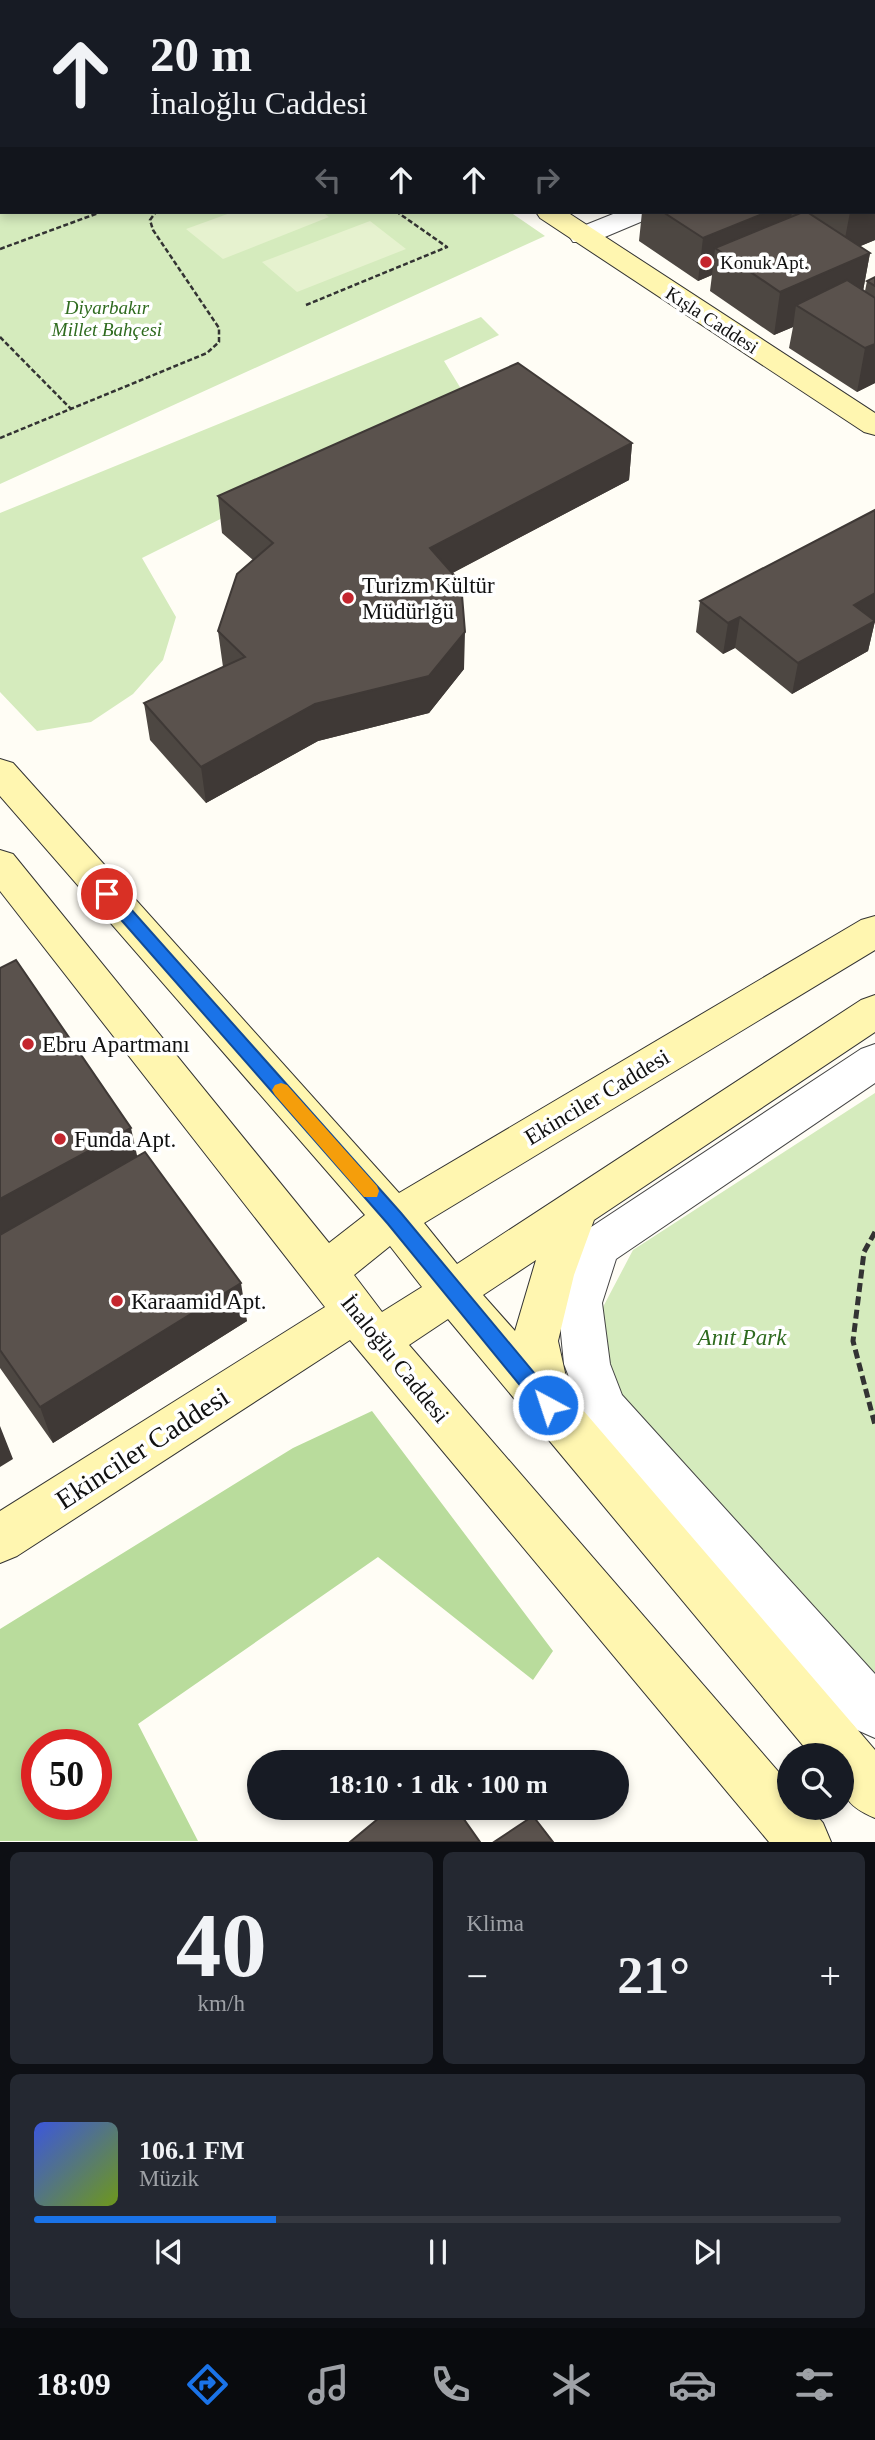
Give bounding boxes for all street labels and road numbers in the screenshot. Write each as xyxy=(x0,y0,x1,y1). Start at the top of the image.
street label: Kışla Caddesi xyxy=(662,282,762,358)
street label: Ekinciler Caddesi xyxy=(520,1044,674,1150)
street label: İnaloğlu Caddesi xyxy=(336,1290,454,1428)
street label: Ekinciler Caddesi xyxy=(50,1380,234,1515)

